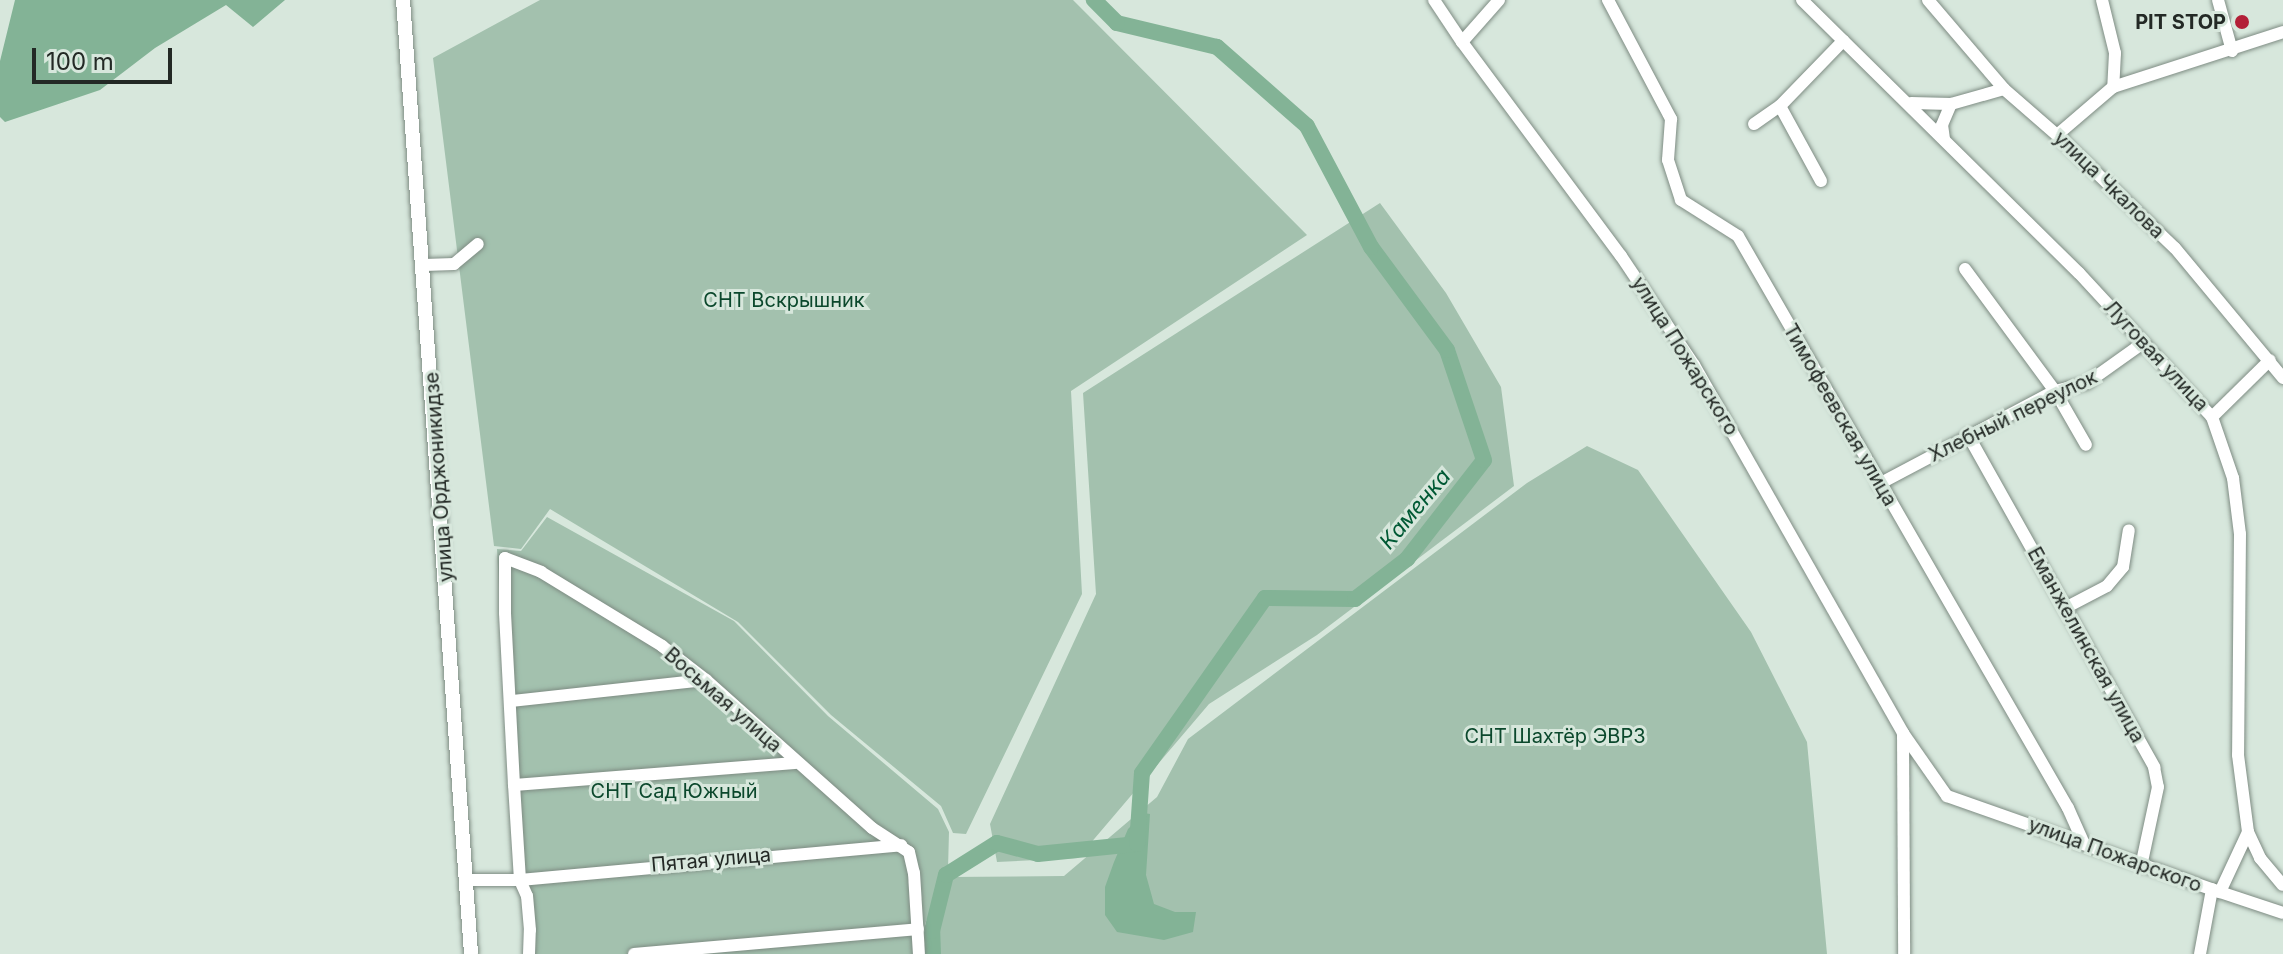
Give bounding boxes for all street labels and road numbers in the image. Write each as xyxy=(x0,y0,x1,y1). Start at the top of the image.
street label: улица Чкалова xyxy=(2049,126,2169,244)
street label: улица Пожарского xyxy=(1626,272,1744,440)
street label: Луговая улица xyxy=(2099,296,2213,416)
street label: Тимофеевская улица xyxy=(1778,320,1902,510)
street label: Хлебный переулок xyxy=(1925,365,2101,467)
street label: улица Орджоникидзе xyxy=(420,371,458,583)
street label: Еманжелинская улица xyxy=(2022,543,2150,747)
street label: Восьмая улица xyxy=(659,642,787,758)
street label: улица Пожарского xyxy=(2025,812,2205,898)
street label: Пятая улица xyxy=(650,843,772,877)

